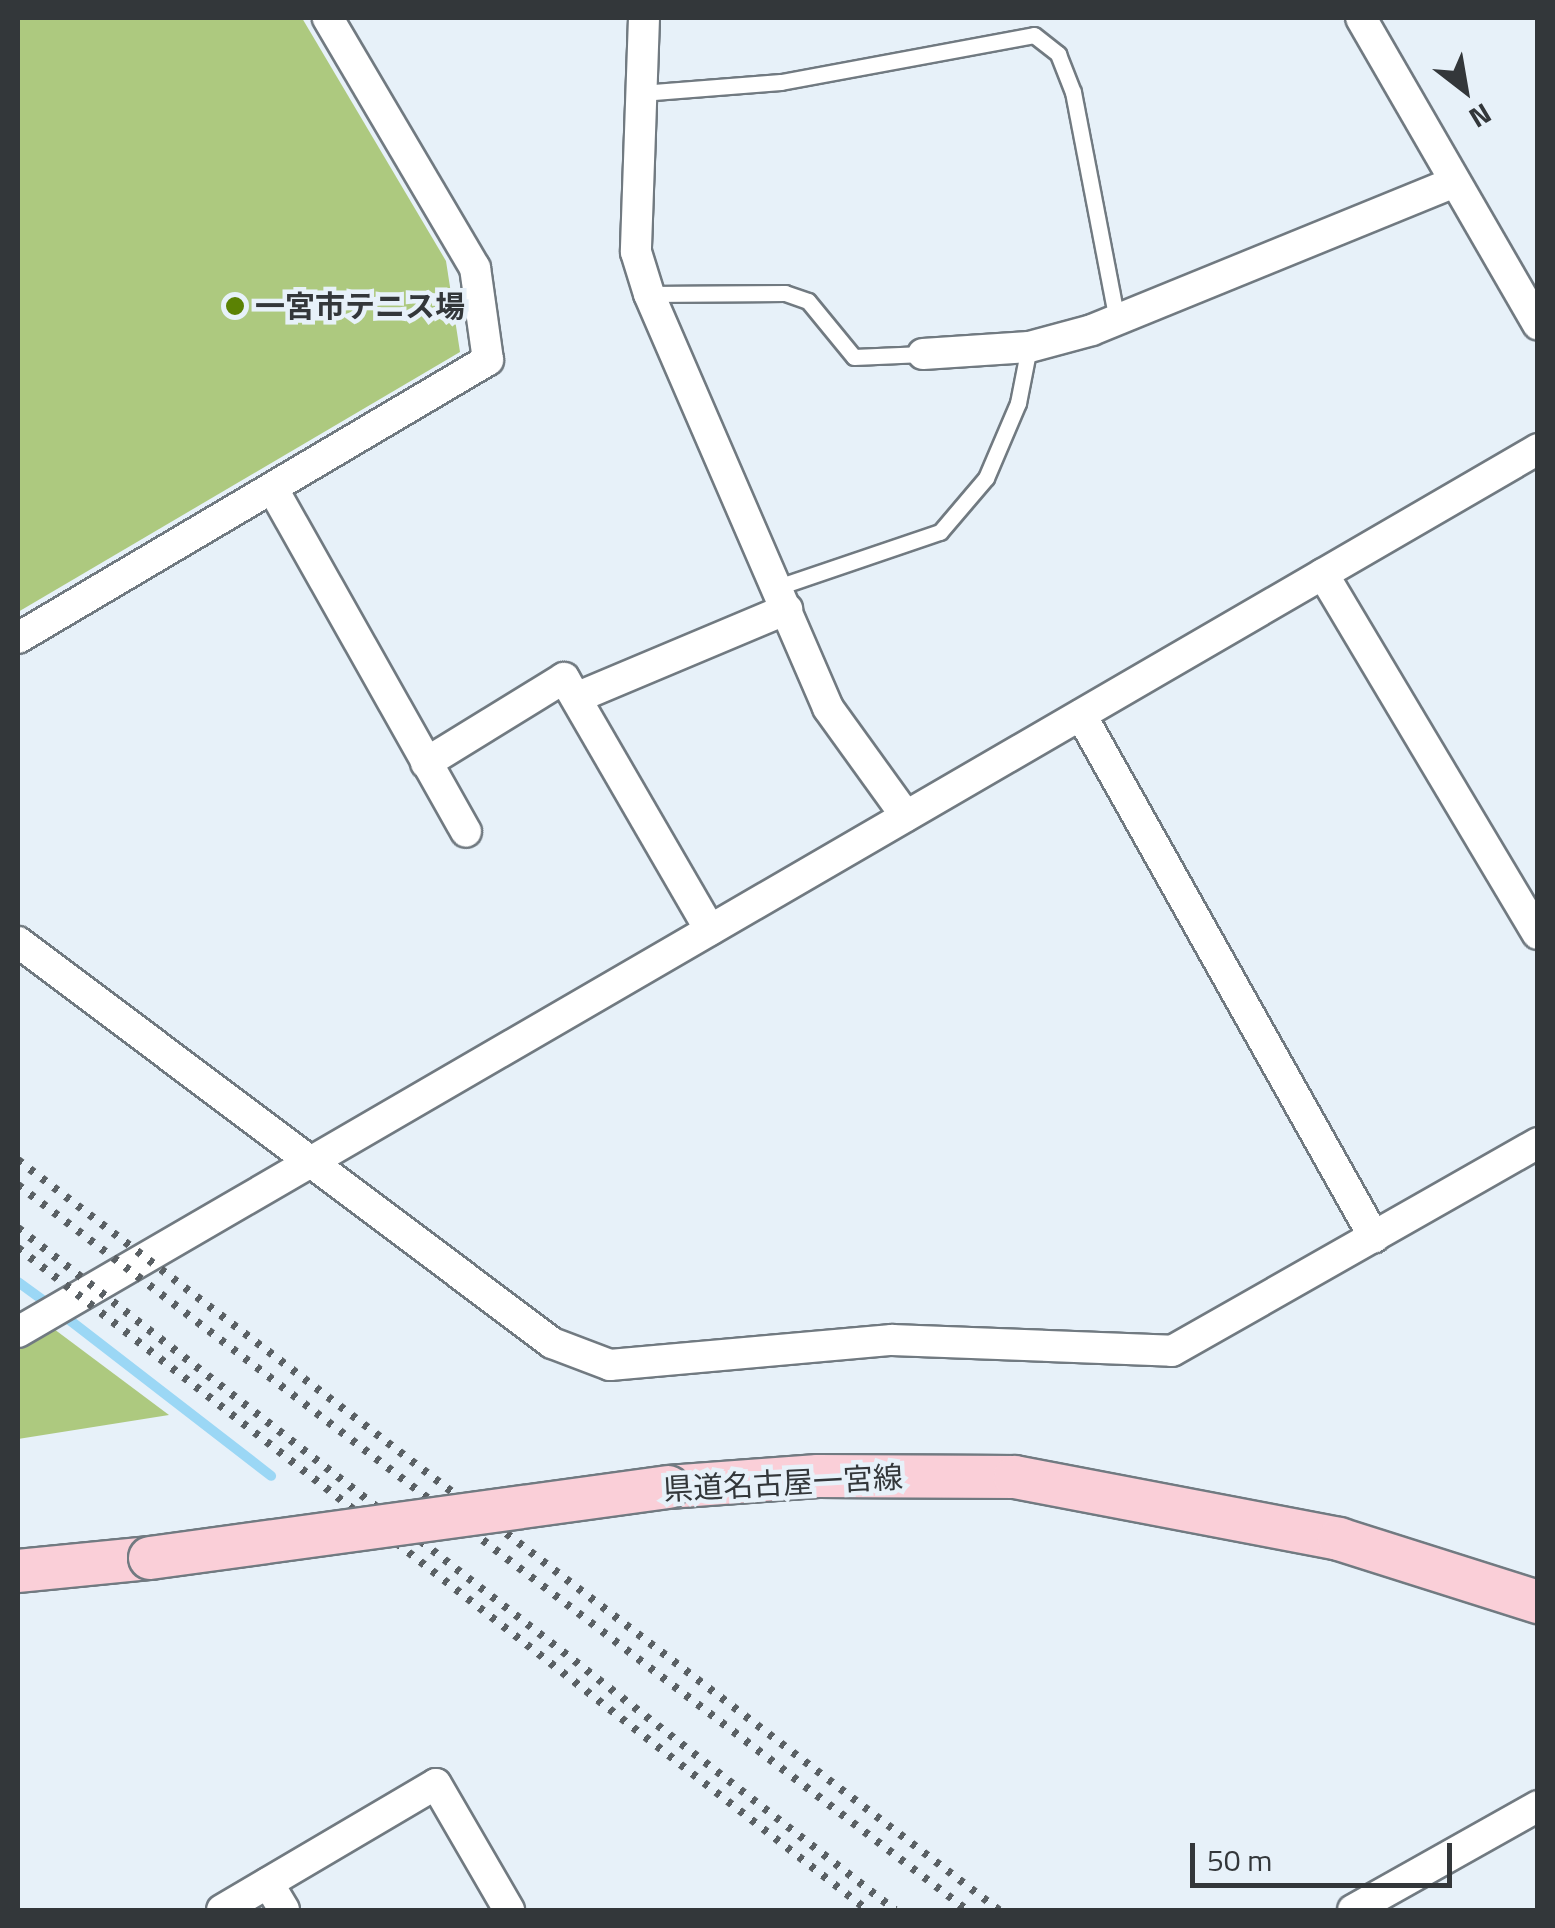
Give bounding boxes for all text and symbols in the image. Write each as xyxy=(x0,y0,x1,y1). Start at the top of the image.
north arrow xyxy=(1415,40,1515,140)
text: N xyxy=(1461,93,1500,140)
place label: 一宮市テニス場 xyxy=(255,288,465,324)
marker: 一宮市テニス場 xyxy=(224,295,246,317)
street label: 県道名古屋一宮線 xyxy=(662,1459,904,1507)
scale bar xyxy=(1195,1823,1458,1885)
text: 50 m xyxy=(1207,1837,1272,1883)

